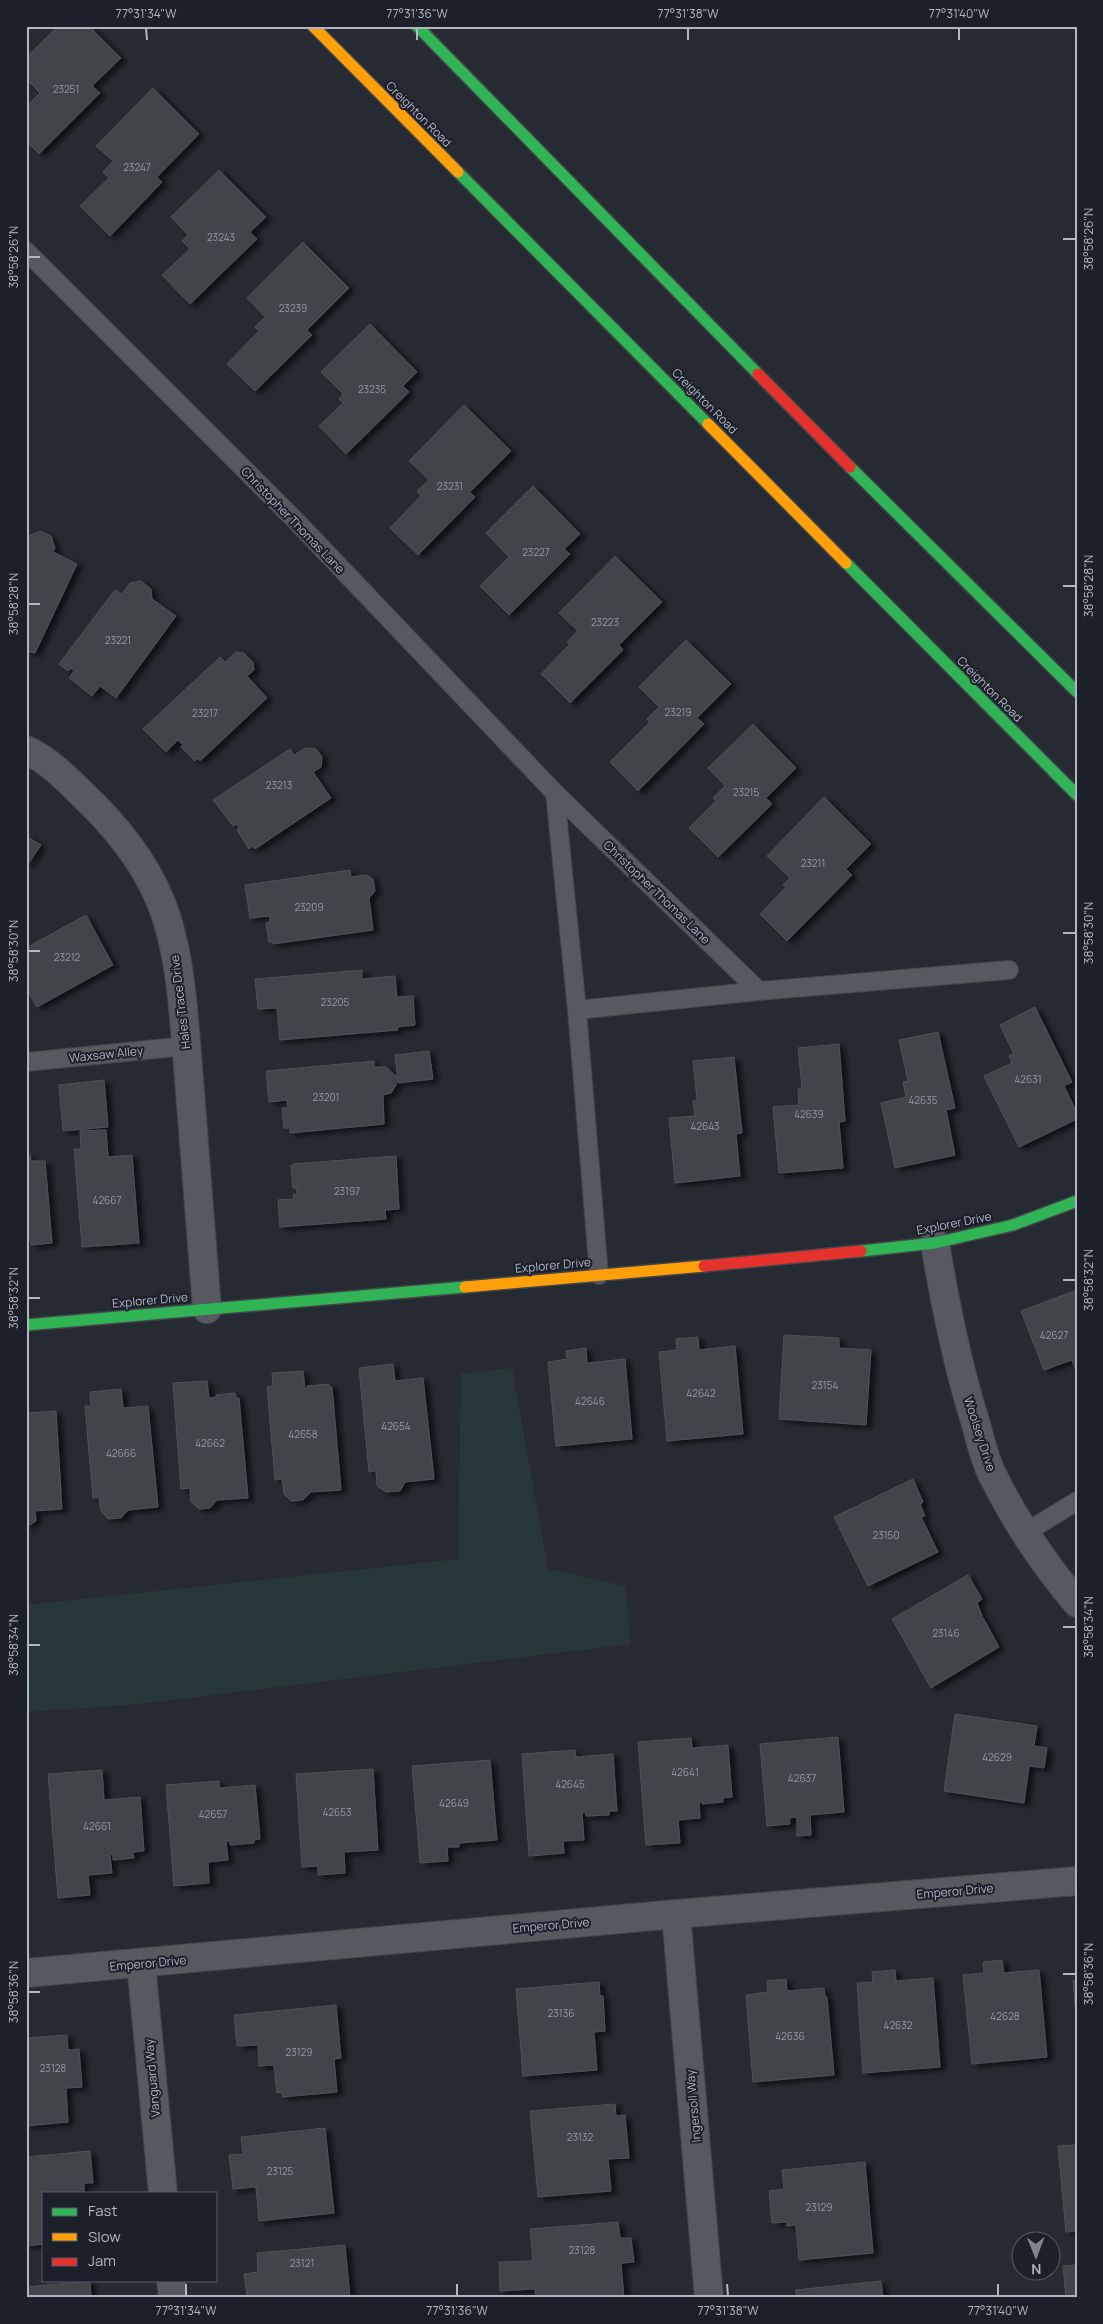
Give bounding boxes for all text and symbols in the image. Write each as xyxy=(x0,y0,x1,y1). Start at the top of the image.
text: 77°31'34"W xyxy=(116,5,177,22)
text: 77°31'36"W xyxy=(386,5,449,22)
text: 77°31'38"W xyxy=(657,5,719,22)
text: 77°31'40"W xyxy=(929,5,990,22)
street label: Creighton Road xyxy=(382,77,456,151)
house number: 23251 xyxy=(53,82,79,96)
house number: 23247 xyxy=(123,160,151,174)
text: 38°58'26"N xyxy=(1080,208,1097,270)
text: 38°58'26"N xyxy=(5,226,22,288)
house number: 23243 xyxy=(207,230,235,244)
house number: 23239 xyxy=(279,301,307,315)
street label: Creighton Road xyxy=(668,364,742,438)
house number: 23235 xyxy=(358,382,386,396)
street label: Christopher Thomas Lane xyxy=(237,463,349,577)
house number: 23231 xyxy=(437,479,463,493)
house number: 23227 xyxy=(522,545,550,559)
text: 38°58'28"N xyxy=(1080,555,1097,617)
text: 38°58'28"N xyxy=(5,573,22,635)
house number: 23223 xyxy=(591,615,619,629)
house number: 23221 xyxy=(105,633,131,647)
street label: Creighton Road xyxy=(953,652,1027,726)
house number: 23219 xyxy=(664,705,692,719)
house number: 23217 xyxy=(192,706,218,720)
house number: 23213 xyxy=(266,778,292,792)
house number: 23215 xyxy=(733,785,760,799)
street label: Christopher Thomas Lane xyxy=(600,836,714,948)
house number: 23211 xyxy=(801,856,825,870)
house number: 23209 xyxy=(294,900,324,914)
text: 38°58'30"N xyxy=(1080,902,1097,964)
text: 38°58'30"N xyxy=(5,920,22,982)
house number: 23212 xyxy=(54,950,81,964)
street label: Hales Trace Drive xyxy=(166,954,194,1050)
house number: 23205 xyxy=(321,995,350,1009)
street label: Waxsaw Alley xyxy=(68,1042,145,1066)
house number: 42631 xyxy=(1014,1072,1042,1086)
house number: 23201 xyxy=(313,1090,339,1104)
house number: 42635 xyxy=(908,1093,938,1107)
house number: 42639 xyxy=(794,1107,824,1121)
house number: 42643 xyxy=(690,1119,720,1133)
house number: 23197 xyxy=(334,1184,360,1198)
house number: 42667 xyxy=(92,1193,122,1207)
street label: Explorer Drive xyxy=(915,1207,993,1239)
text: 38°58'32"N xyxy=(1080,1249,1097,1311)
street label: Explorer Drive xyxy=(514,1253,592,1277)
text: 38°58'32"N xyxy=(5,1267,22,1329)
street label: Explorer Drive xyxy=(111,1288,189,1312)
house number: 42627 xyxy=(1040,1328,1068,1342)
house number: 23154 xyxy=(812,1378,838,1392)
house number: 42642 xyxy=(686,1386,716,1400)
house number: 42646 xyxy=(575,1394,605,1408)
street label: Woolsey Drive xyxy=(960,1395,1000,1473)
house number: 42654 xyxy=(381,1419,411,1433)
house number: 42658 xyxy=(288,1427,318,1441)
house number: 42662 xyxy=(195,1436,225,1450)
house number: 42666 xyxy=(106,1446,136,1460)
house number: 23150 xyxy=(872,1528,900,1542)
text: 38°58'34"N xyxy=(1080,1596,1097,1658)
text: 38°58'34"N xyxy=(5,1614,22,1676)
house number: 23146 xyxy=(932,1626,960,1640)
house number: 42629 xyxy=(982,1750,1012,1764)
house number: 42641 xyxy=(671,1765,699,1779)
house number: 42637 xyxy=(788,1771,816,1785)
house number: 42645 xyxy=(555,1777,585,1791)
house number: 42649 xyxy=(439,1796,469,1810)
house number: 42653 xyxy=(322,1805,352,1819)
house number: 42657 xyxy=(199,1807,227,1821)
house number: 42661 xyxy=(83,1819,111,1833)
street label: Emperor Drive xyxy=(916,1879,994,1903)
street label: Emperor Drive xyxy=(512,1913,590,1937)
text: 38°58'36"N xyxy=(1080,1943,1097,2005)
street label: Emperor Drive xyxy=(109,1951,187,1975)
text: 38°58'36"N xyxy=(5,1961,22,2023)
house number: 23136 xyxy=(548,2006,574,2020)
house number: 42628 xyxy=(990,2009,1020,2023)
house number: 42632 xyxy=(883,2018,913,2032)
house number: 42636 xyxy=(775,2029,805,2043)
street label: Vanguard Way xyxy=(140,2038,164,2118)
house number: 23129 xyxy=(285,2045,313,2059)
house number: 23128 xyxy=(40,2061,67,2075)
street label: Ingersoll Way xyxy=(681,2068,705,2143)
house number: 23132 xyxy=(567,2130,593,2144)
house number: 23125 xyxy=(267,2164,294,2178)
legend xyxy=(42,2192,218,2282)
text: Fast xyxy=(88,2200,117,2221)
house number: 23129 xyxy=(805,2200,833,2214)
text: Slow xyxy=(88,2226,121,2247)
north arrow xyxy=(1010,2232,1060,2282)
house number: 23128 xyxy=(569,2243,596,2257)
text: Jam xyxy=(88,2250,116,2271)
house number: 23121 xyxy=(290,2256,314,2270)
text: N xyxy=(1031,2260,1041,2279)
text: 77°31'34"W xyxy=(156,2302,217,2319)
text: 77°31'36"W xyxy=(426,2302,489,2319)
text: 77°31'38"W xyxy=(697,2302,759,2319)
text: 77°31'40"W xyxy=(968,2302,1029,2319)

